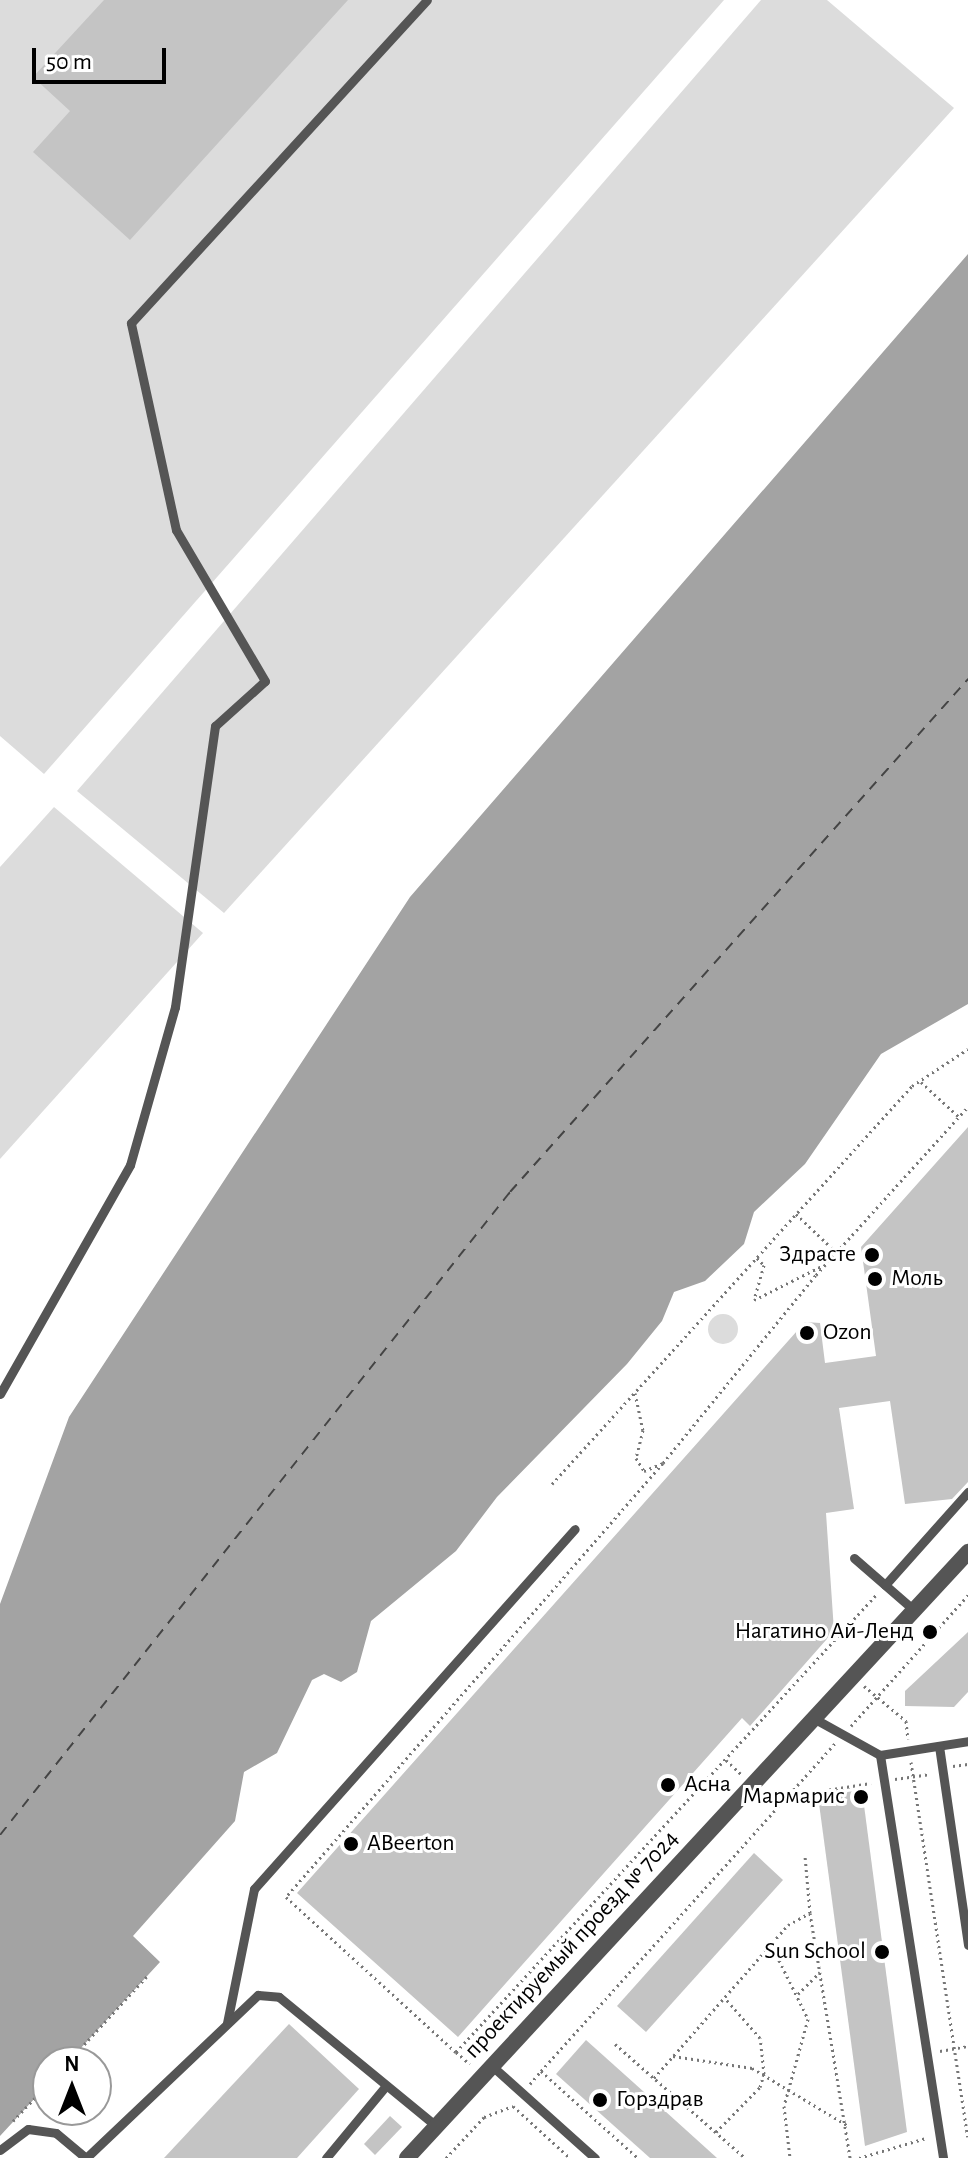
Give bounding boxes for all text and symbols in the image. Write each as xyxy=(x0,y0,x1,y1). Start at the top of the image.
scale bar xyxy=(36,32,170,82)
text: 50 m xyxy=(46,50,92,74)
place label: Здрасте xyxy=(779,1241,856,1269)
marker: Здрасте xyxy=(863,1246,881,1264)
place label: Моль xyxy=(891,1265,943,1293)
marker: Моль xyxy=(866,1270,884,1288)
place label: Ozon xyxy=(823,1319,872,1347)
marker: Ozon xyxy=(798,1324,816,1342)
place label: Нагатино Ай-Ленд xyxy=(735,1618,914,1646)
marker: Нагатино Ай-Ленд xyxy=(921,1623,939,1641)
place label: Асна xyxy=(684,1771,731,1799)
marker: Асна xyxy=(659,1776,677,1794)
place label: Мармарис xyxy=(743,1783,845,1811)
marker: Мармарис xyxy=(852,1788,870,1806)
street label: проектируемый проезд № 7024 xyxy=(459,1825,685,2065)
place label: ABeerton xyxy=(367,1830,455,1858)
marker: ABeerton xyxy=(342,1835,360,1853)
place label: Sun School xyxy=(764,1938,866,1966)
marker: Sun School xyxy=(873,1943,891,1961)
north arrow xyxy=(32,2046,112,2126)
text: N xyxy=(64,2053,80,2075)
place label: Горздрав xyxy=(616,2086,704,2114)
marker: Горздрав xyxy=(591,2091,609,2109)

